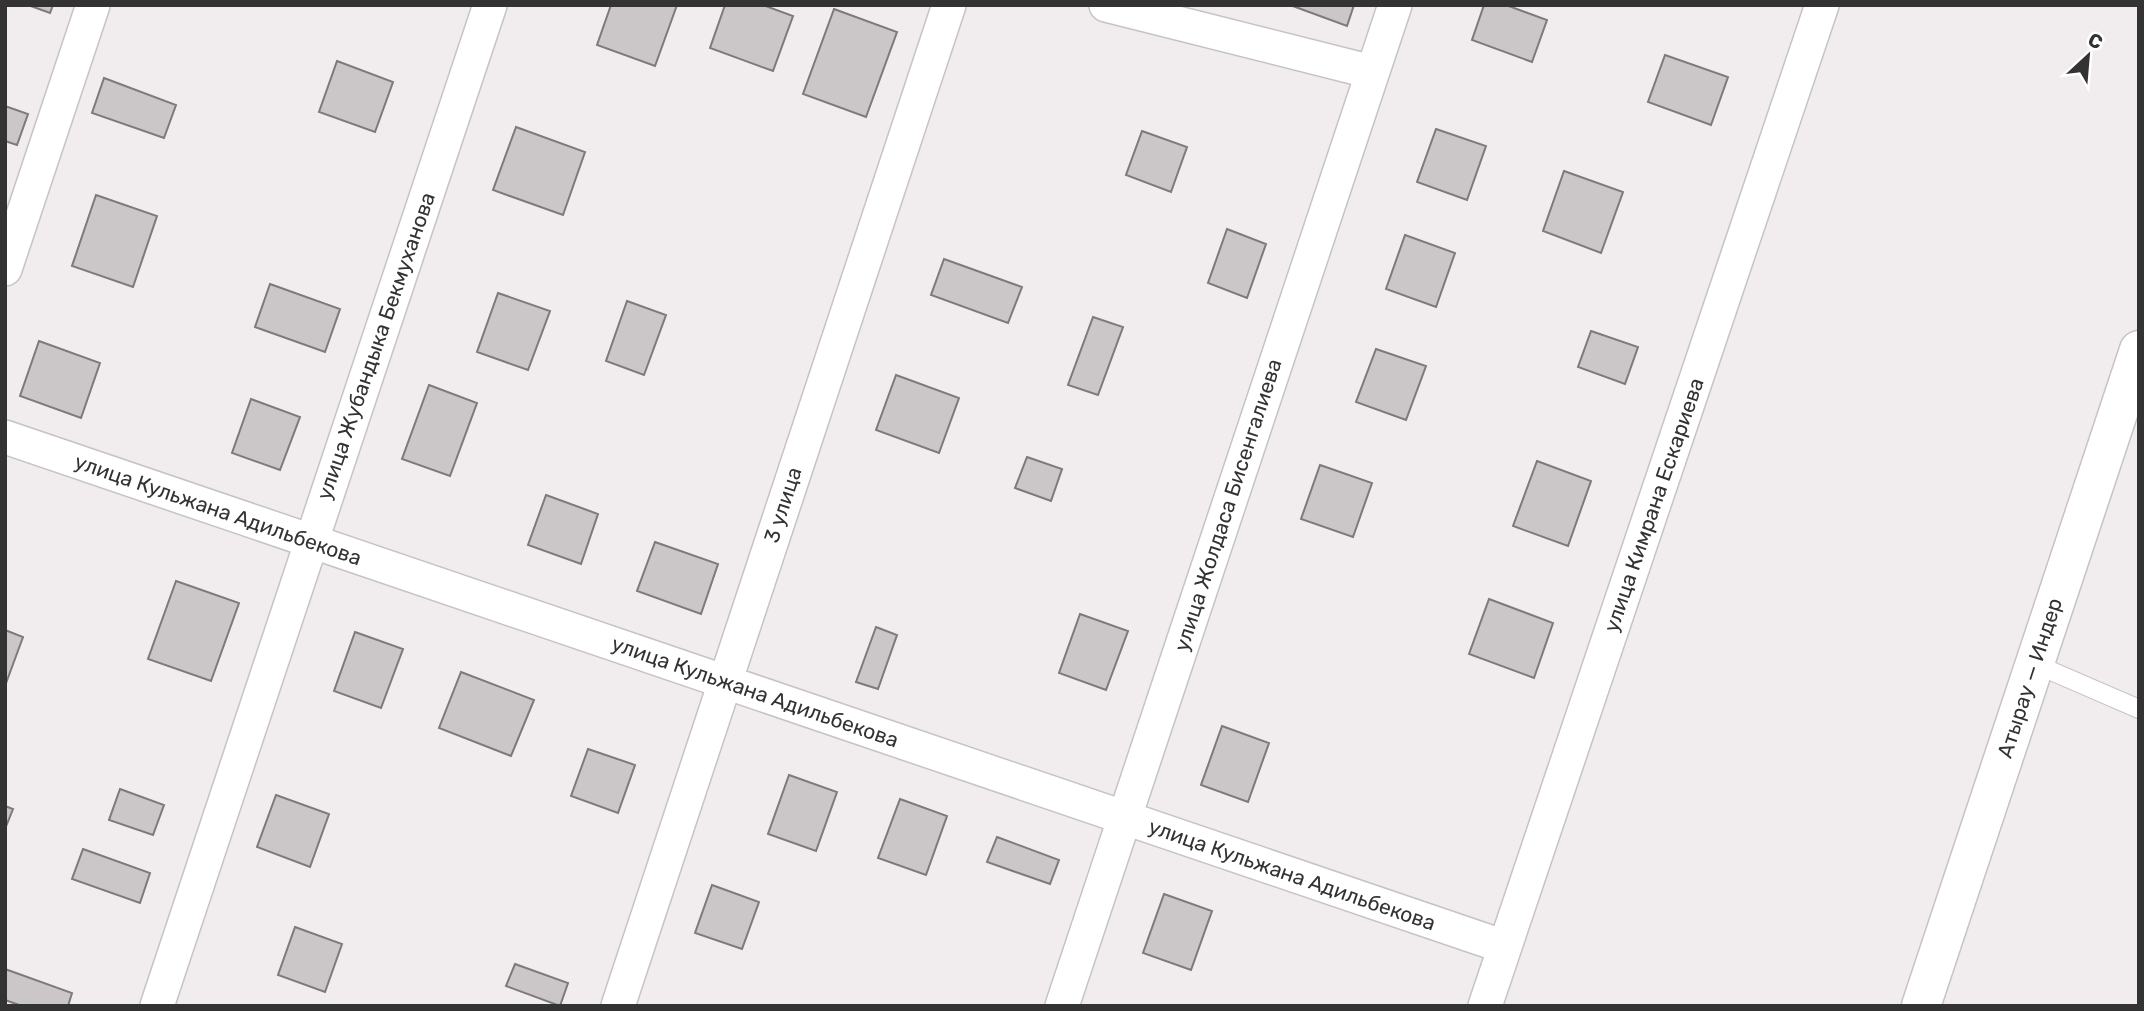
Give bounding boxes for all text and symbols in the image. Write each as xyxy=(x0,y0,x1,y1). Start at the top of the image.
north arrow xyxy=(2053,21,2123,91)
text: С xyxy=(2084,28,2106,54)
street label: улица Жубандыка Бекмуханова xyxy=(311,189,440,503)
street label: улица Жолдаса Бисенгалиева xyxy=(1168,355,1287,654)
street label: улица Кимрана Ескариева xyxy=(1598,374,1709,635)
street label: улица Кульжана Адильбекова xyxy=(71,449,365,570)
street label: 3 улица xyxy=(759,464,806,546)
street label: Атырау — Индер xyxy=(1992,595,2067,761)
street label: улица Кульжана Адильбекова xyxy=(608,631,902,752)
street label: улица Кульжана Адильбекова xyxy=(1145,814,1439,935)

